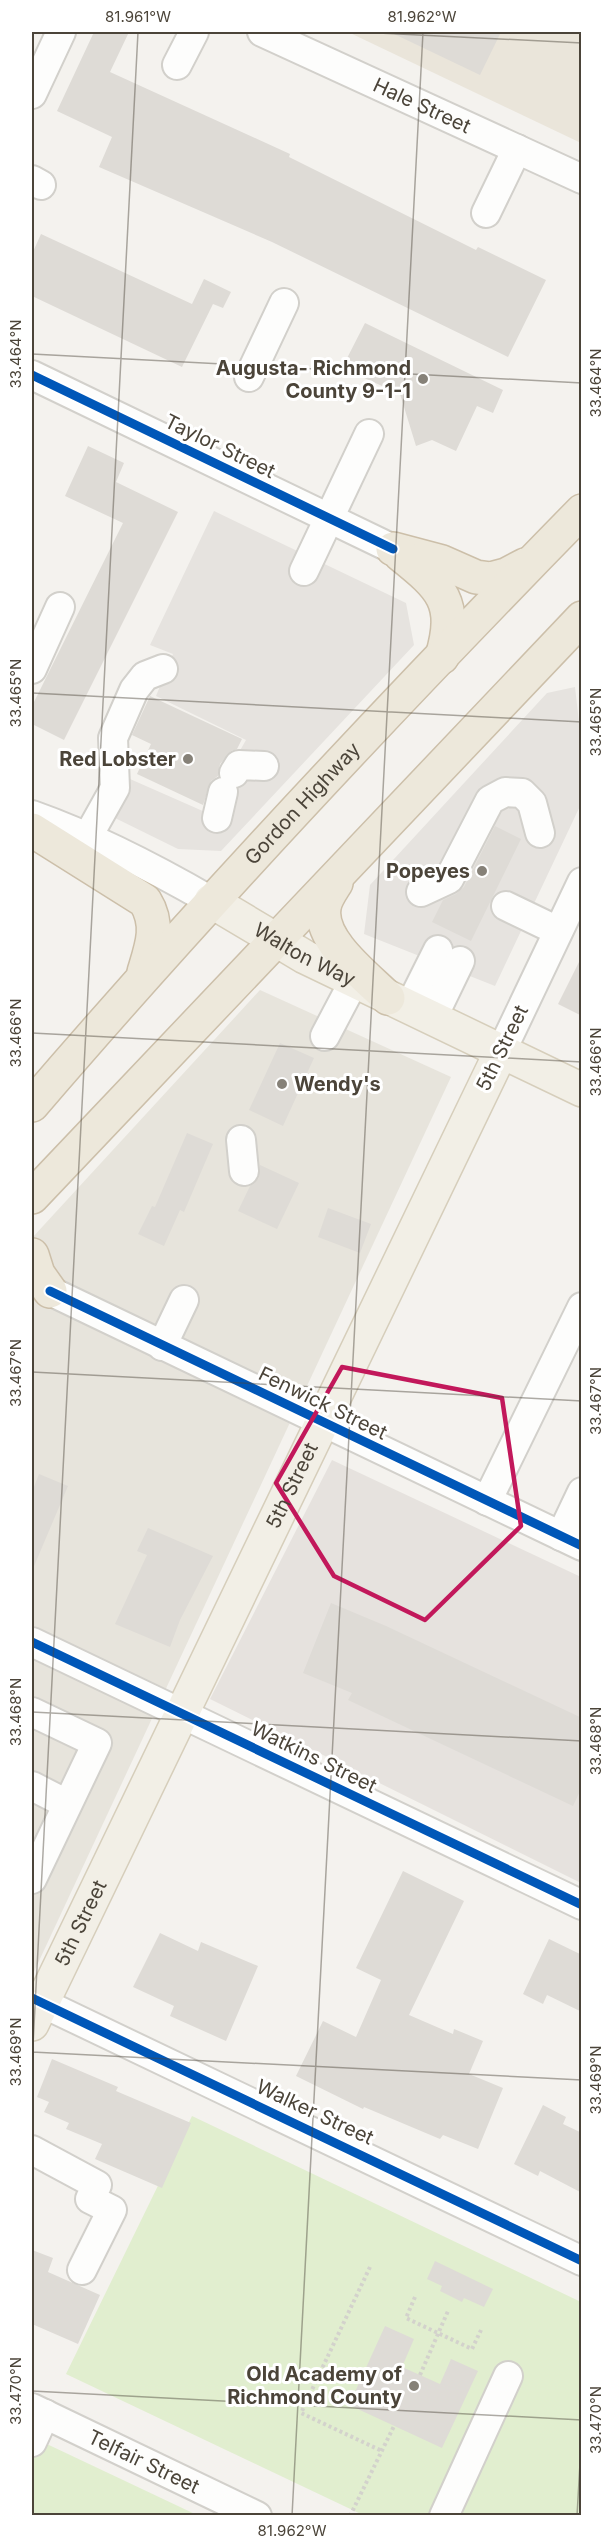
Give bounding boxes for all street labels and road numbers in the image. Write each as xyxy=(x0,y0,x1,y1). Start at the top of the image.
street label: Hale Street xyxy=(369,73,475,138)
street label: Taylor Street xyxy=(161,409,280,483)
street label: Gordon Highway xyxy=(240,737,365,870)
street label: Walton Way xyxy=(250,917,359,991)
street label: 5th Street xyxy=(471,1001,533,1095)
street label: Fenwick Street xyxy=(255,1361,392,1445)
street label: 5th Street xyxy=(261,1438,323,1532)
street label: Watkins Street xyxy=(247,1716,381,1798)
street label: 5th Street xyxy=(50,1876,112,1970)
street label: Walker Street xyxy=(253,2074,378,2150)
street label: Telfair Street xyxy=(84,2425,204,2499)

